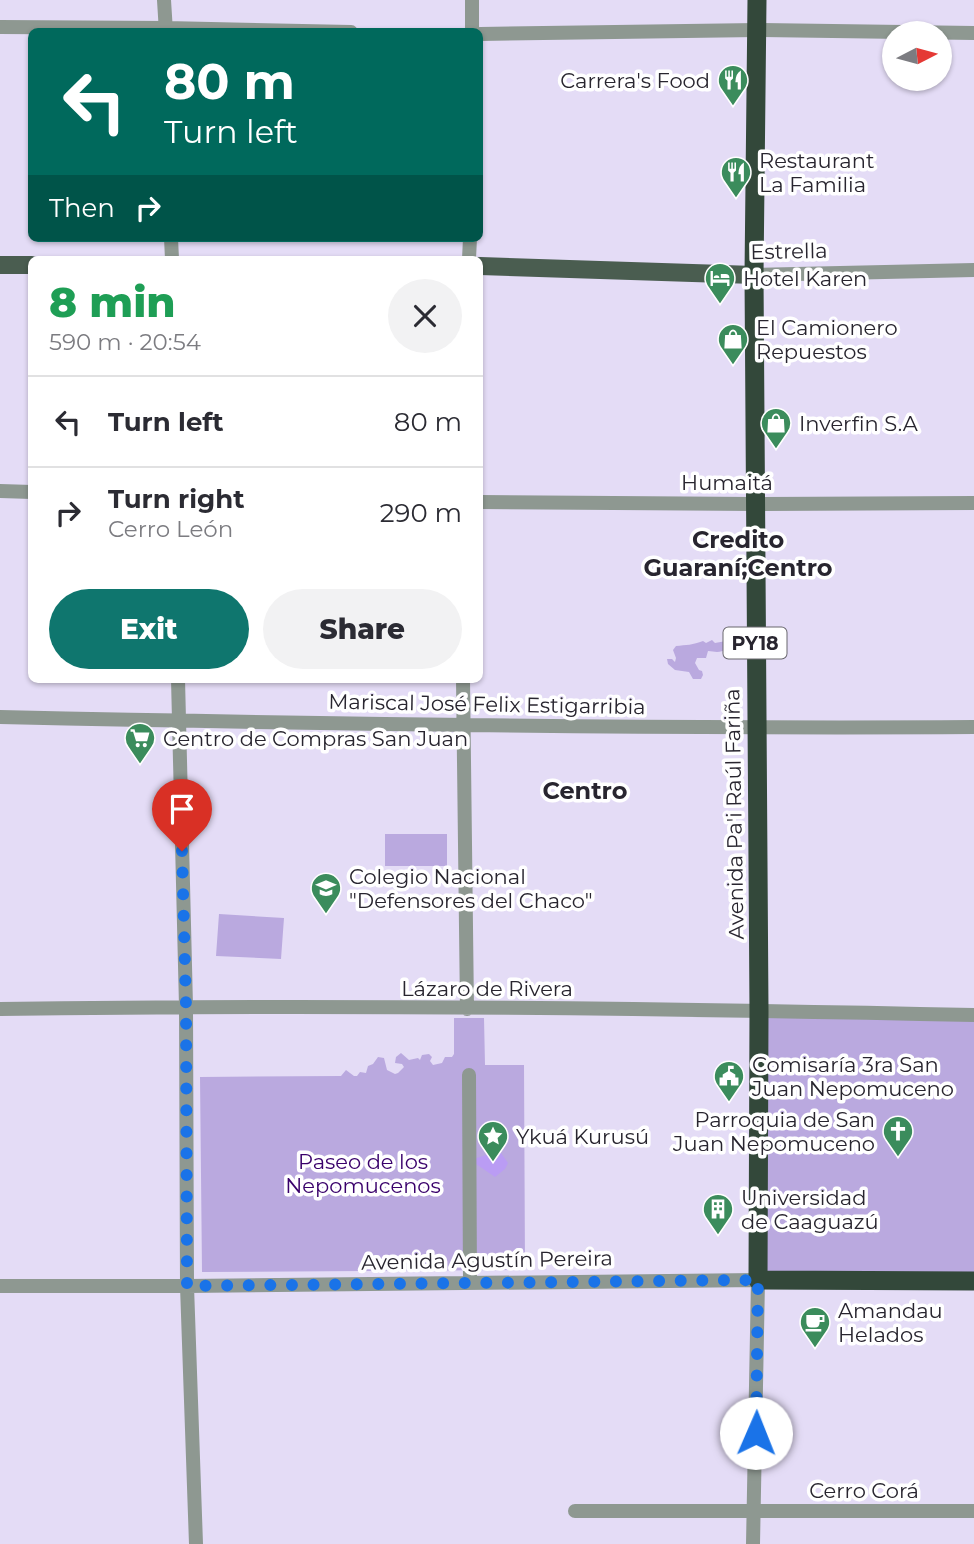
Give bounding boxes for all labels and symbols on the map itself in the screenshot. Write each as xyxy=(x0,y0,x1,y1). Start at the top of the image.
north arrow xyxy=(882,21,952,91)
restaurant icon: Carrera's Food xyxy=(716,63,750,107)
place label: Carrera's Food xyxy=(560,68,710,93)
place label: Restaurant La Familia xyxy=(759,148,874,197)
restaurant icon: Restaurant La Familia xyxy=(719,155,753,199)
street label: Estrella xyxy=(750,238,828,264)
hotel icon: Hotel Karen xyxy=(703,261,737,305)
place label: Hotel Karen xyxy=(743,266,867,291)
place label: El Camionero Repuestos xyxy=(756,315,898,364)
shop icon: El Camionero Repuestos xyxy=(716,322,750,366)
shop icon: Inverfin S.A xyxy=(759,406,793,450)
place label: Inverfin S.A xyxy=(799,411,919,436)
street label: Humaitá xyxy=(681,470,773,495)
district label: Credito Guaraní;Centro xyxy=(643,525,833,582)
road number: PY18 xyxy=(724,628,786,658)
street label: Avenida Pa'i Raúl Fariña xyxy=(719,688,749,940)
street label: Mariscal José Felix Estigarribia xyxy=(328,689,646,719)
supermarket icon: Centro de Compras San Juan xyxy=(123,721,157,765)
place label: Centro de Compras San Juan xyxy=(163,726,468,751)
district label: Centro xyxy=(543,776,627,805)
pin xyxy=(152,779,212,851)
place label: Colegio Nacional "Defensores del Chaco" xyxy=(349,864,593,913)
school or university icon: Colegio Nacional "Defensores del Chaco" xyxy=(309,871,343,915)
street label: Lázaro de Rivera xyxy=(401,976,573,1001)
place label: Comisaría 3ra San Juan Nepomuceno xyxy=(751,1052,954,1101)
public building icon: Comisaría 3ra San Juan Nepomuceno xyxy=(712,1059,746,1103)
place label: Parroquia de San Juan Nepomuceno xyxy=(672,1107,875,1156)
church icon: Parroquia de San Juan Nepomuceno xyxy=(881,1114,915,1158)
place icon: Ykuá Kurusú xyxy=(476,1119,510,1163)
place label: Ykuá Kurusú xyxy=(516,1124,649,1149)
park label: Paseo de los Nepomucenos xyxy=(285,1149,441,1198)
place label: Universidad de Caaguazú xyxy=(741,1185,879,1234)
building icon: Universidad de Caaguazú xyxy=(701,1192,735,1236)
street label: Avenida Agustín Pereira xyxy=(361,1245,613,1275)
place label: Amandau Helados xyxy=(838,1298,943,1347)
cafe icon: Amandau Helados xyxy=(798,1305,832,1349)
position arrow xyxy=(719,1396,793,1470)
street label: Cerro Corá xyxy=(809,1478,919,1503)

